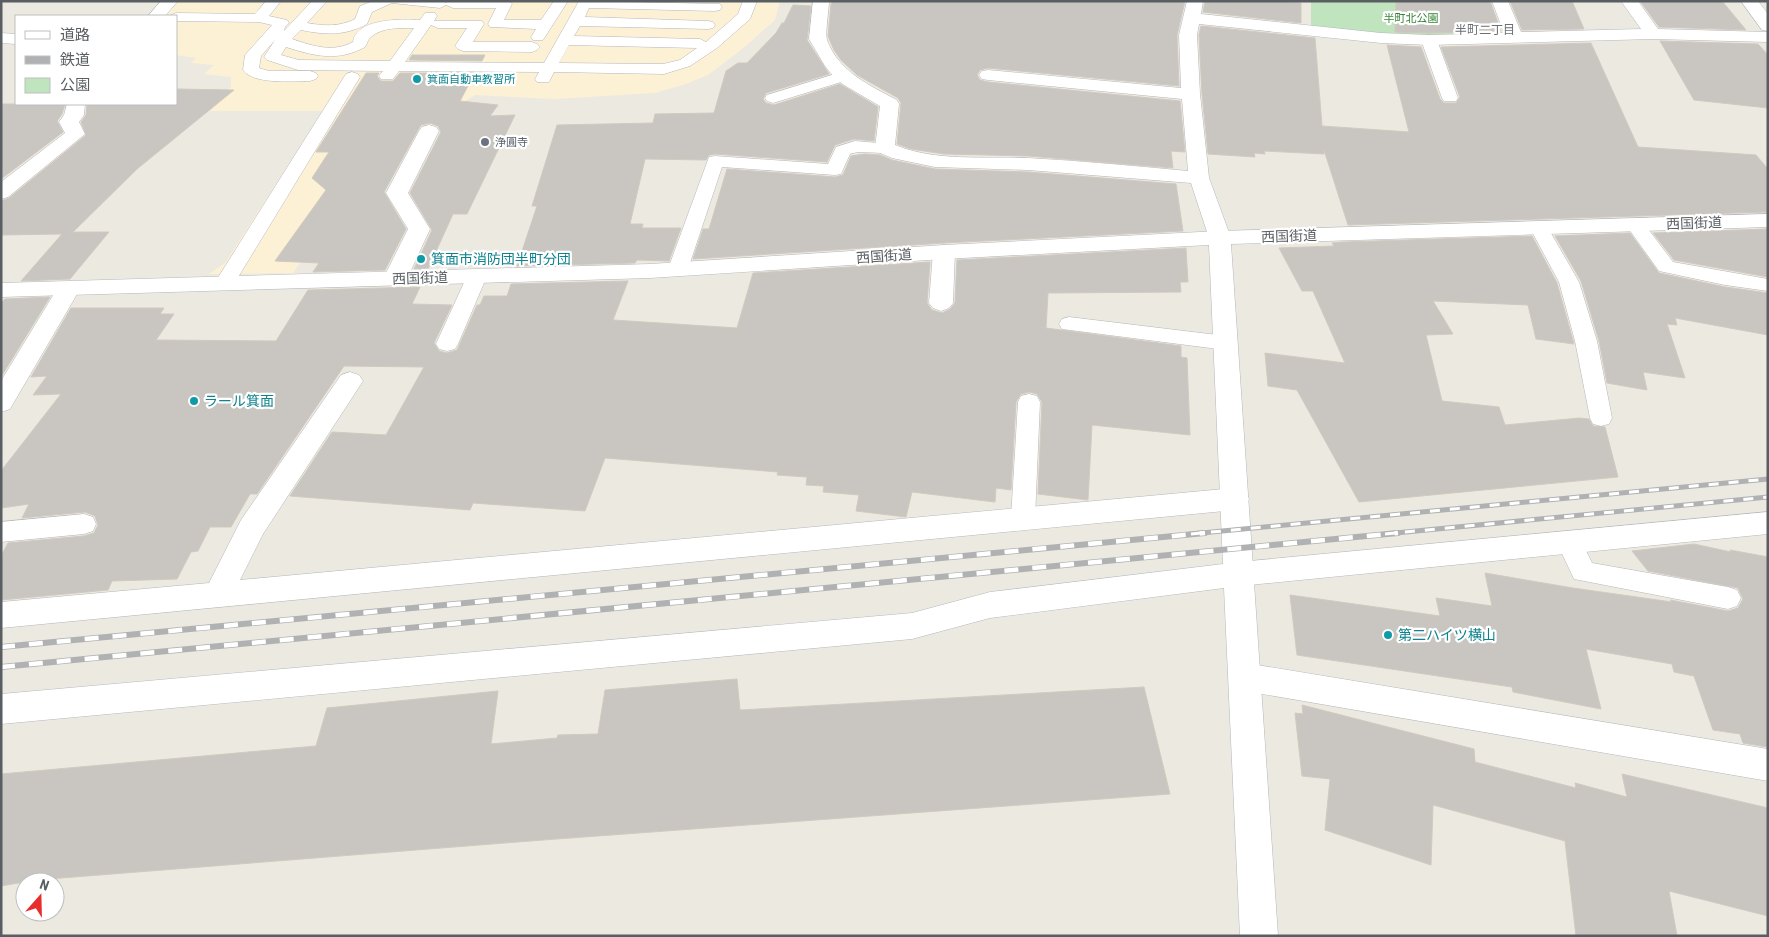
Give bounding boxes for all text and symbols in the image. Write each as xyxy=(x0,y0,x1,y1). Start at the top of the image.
park label: 半町北公園 xyxy=(1384,12,1439,25)
legend xyxy=(15,15,178,105)
district label: 半町二丁目 xyxy=(1455,23,1515,37)
text: 道路 xyxy=(60,26,90,44)
text: 鉄道 xyxy=(60,51,90,69)
marker: 箕面自動車教習所 xyxy=(411,73,423,85)
place label: 箕面自動車教習所 xyxy=(427,73,516,86)
text: 公園 xyxy=(60,76,90,94)
marker: 浄圓寺 xyxy=(479,136,491,148)
place label: 浄圓寺 xyxy=(495,136,528,149)
street label: 西国街道 xyxy=(1666,214,1722,232)
street label: 西国街道 xyxy=(1261,227,1317,245)
street label: 西国街道 xyxy=(856,246,912,266)
place label: 箕面市消防団半町分団 xyxy=(431,251,571,267)
marker: 箕面市消防団半町分団 xyxy=(415,253,427,265)
street label: 西国街道 xyxy=(392,269,448,287)
place label: ラール箕面 xyxy=(204,393,274,409)
marker: ラール箕面 xyxy=(188,395,200,407)
place label: 第二ハイツ横山 xyxy=(1398,627,1496,643)
marker: 第二ハイツ横山 xyxy=(1382,629,1394,641)
north arrow xyxy=(15,872,65,922)
text: N xyxy=(38,876,51,894)

